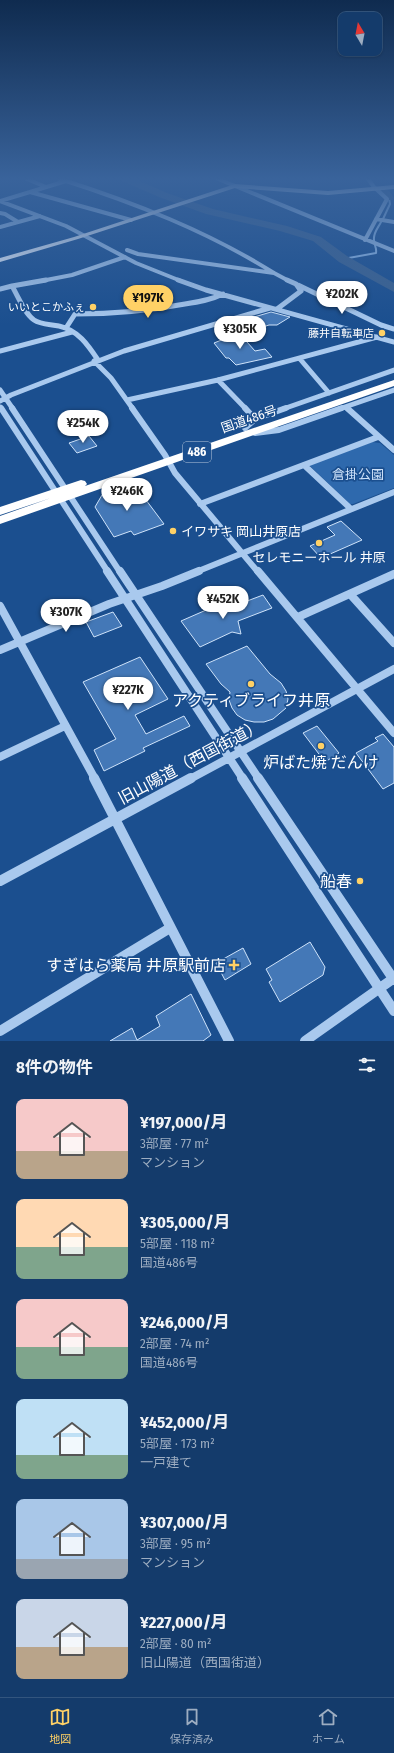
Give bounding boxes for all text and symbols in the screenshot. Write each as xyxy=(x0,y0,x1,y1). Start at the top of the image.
north arrow xyxy=(338,12,382,56)
map controls xyxy=(338,12,382,56)
pin: ¥202K xyxy=(314,281,370,315)
pin: ¥197K xyxy=(120,285,176,319)
text: ¥202K xyxy=(325,286,359,301)
text: ¥197K xyxy=(132,290,164,305)
place label: いいとこかふぇ xyxy=(8,301,85,314)
marker: いいとこかふぇ xyxy=(88,302,98,312)
pin: ¥305K xyxy=(212,316,268,350)
text: ¥305K xyxy=(223,321,257,336)
place label: 藤井自転車店 xyxy=(308,327,374,340)
marker: 藤井自転車店 xyxy=(377,328,387,338)
street label: 国道486号 xyxy=(219,402,279,436)
pin: ¥254K xyxy=(55,410,111,444)
text: ¥254K xyxy=(66,415,100,430)
road number: 486 xyxy=(183,442,211,462)
park label: 倉掛公園 xyxy=(332,467,384,482)
pin: ¥246K xyxy=(99,478,155,512)
text: ¥246K xyxy=(110,483,144,498)
place label: イワサキ 岡山井原店 xyxy=(181,524,301,539)
marker: イワサキ 岡山井原店 xyxy=(168,526,178,536)
marker: セレモニーホール 井原 xyxy=(314,538,324,548)
place label: セレモニーホール 井原 xyxy=(252,550,386,565)
pin: ¥452K xyxy=(195,586,251,620)
text: ¥452K xyxy=(207,591,239,606)
pin: ¥307K xyxy=(38,599,94,633)
text: ¥307K xyxy=(50,604,82,619)
pin: ¥227K xyxy=(100,677,156,711)
marker: アクティブライフ井原 xyxy=(246,679,256,689)
text: ¥227K xyxy=(112,682,144,697)
place label: アクティブライフ井原 xyxy=(172,691,330,710)
street label: 旧山陽道（西国街道） xyxy=(115,716,265,808)
marker: 炉ばた焼 だんけ xyxy=(316,741,326,751)
place label: 炉ばた焼 だんけ xyxy=(263,753,379,772)
place label: 船春 xyxy=(320,872,352,891)
marker: 船春 xyxy=(355,876,365,886)
place label: すぎはら薬局 井原駅前店 xyxy=(46,956,226,975)
marker: すぎはら薬局 井原駅前店 xyxy=(229,960,239,970)
icon: filters xyxy=(356,1054,378,1076)
text: 8件の物件 xyxy=(16,1057,93,1078)
text: ¥197,000/月 xyxy=(140,1112,228,1133)
icon: home xyxy=(48,1115,96,1163)
text: 3部屋 · 77 m² xyxy=(140,1136,209,1151)
text: マンション xyxy=(140,1155,205,1170)
text: ¥305,000/月 xyxy=(140,1212,231,1233)
icon: home xyxy=(48,1215,96,1263)
text: 5部屋 · 118 m² xyxy=(140,1236,215,1251)
text: 国道486号 xyxy=(140,1255,198,1270)
text: ¥246,000/月 xyxy=(140,1312,230,1333)
icon: home xyxy=(48,1315,96,1363)
text: 2部屋 · 74 m² xyxy=(140,1336,209,1351)
text: 国道486号 xyxy=(140,1355,198,1370)
text: ¥452,000/月 xyxy=(140,1412,229,1433)
icon: home xyxy=(48,1415,96,1463)
text: 5部屋 · 173 m² xyxy=(140,1436,215,1451)
text: 一戸建て xyxy=(140,1455,192,1470)
text: ¥307,000/月 xyxy=(140,1512,229,1533)
icon: home xyxy=(48,1515,96,1563)
text: 3部屋 · 95 m² xyxy=(140,1536,211,1551)
text: マンション xyxy=(140,1555,205,1570)
text: ¥227,000/月 xyxy=(140,1612,228,1633)
icon: home xyxy=(48,1615,96,1663)
text: 2部屋 · 80 m² xyxy=(140,1636,212,1651)
text: 旧山陽道（西国街道） xyxy=(140,1655,270,1670)
tab: 地図 xyxy=(49,1706,71,1746)
tab: 保存済み xyxy=(170,1706,214,1746)
tab: ホーム xyxy=(312,1706,345,1746)

